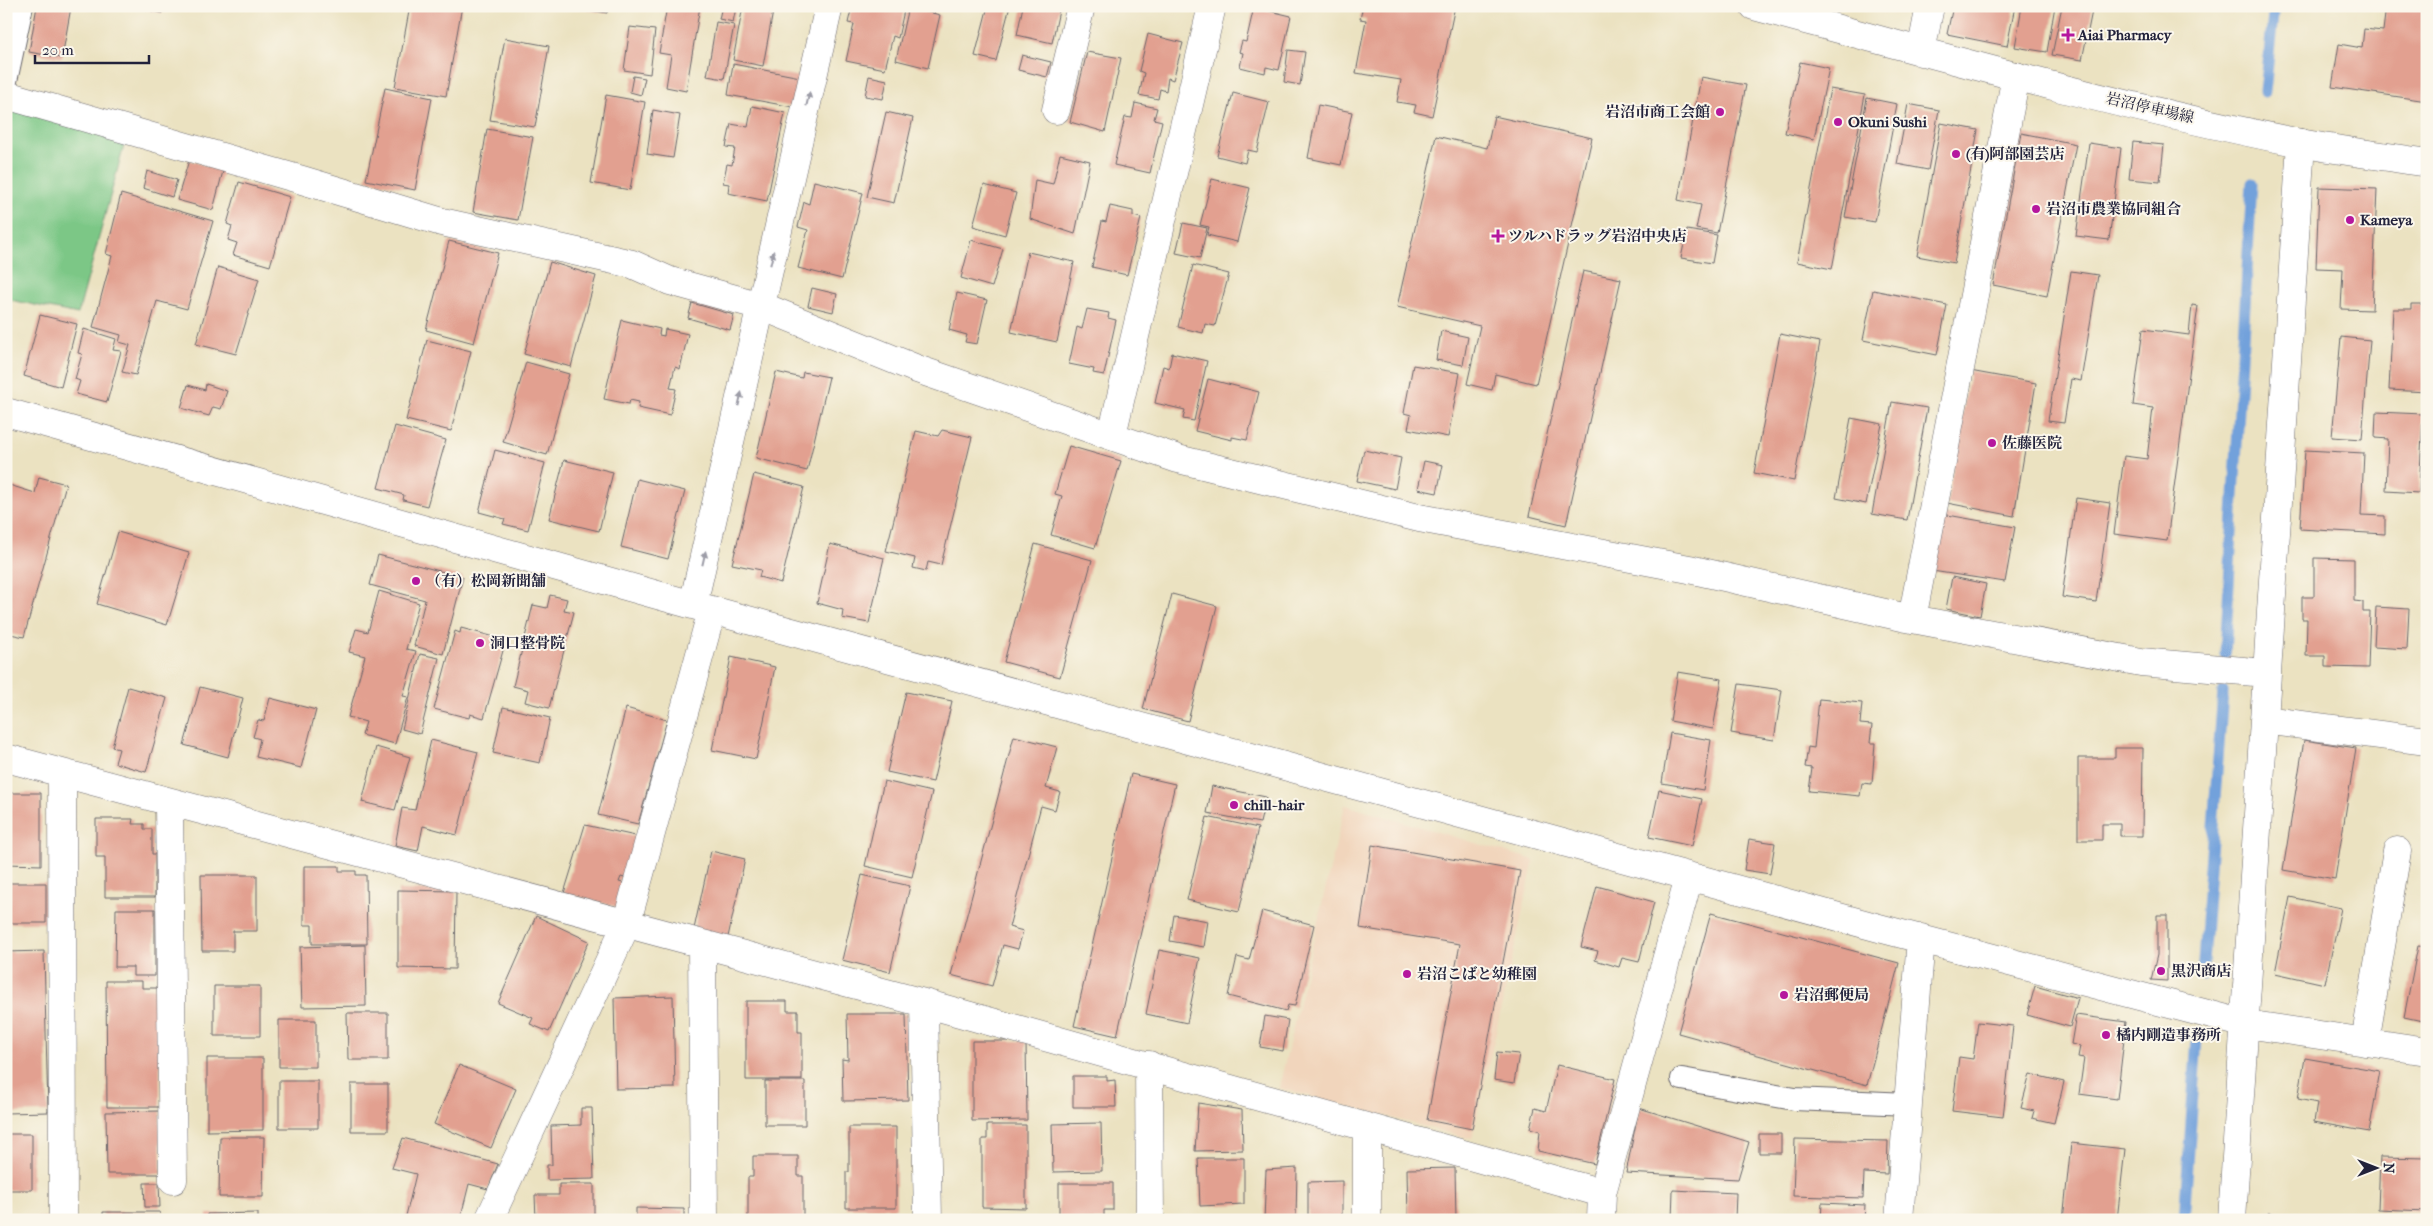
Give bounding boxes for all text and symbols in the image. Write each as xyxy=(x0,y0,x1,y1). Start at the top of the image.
place label: Aiai Pharmacy xyxy=(2077,26,2172,44)
marker: Aiai Pharmacy xyxy=(2062,29,2074,41)
scale bar xyxy=(35,32,149,64)
text: 20 m xyxy=(42,41,74,59)
street label: 岩沼停車場線 xyxy=(2104,89,2196,127)
one-way arrow xyxy=(804,92,812,107)
place label: 岩沼市商工会館 xyxy=(1605,103,1710,121)
marker: 岩沼市商工会館 xyxy=(1714,106,1726,118)
place label: Okuni Sushi xyxy=(1848,113,1927,131)
marker: Okuni Sushi xyxy=(1832,116,1844,128)
place label: (有)阿部園芸店 xyxy=(1966,145,2064,163)
marker: (有)阿部園芸店 xyxy=(1950,148,1962,160)
place label: 岩沼市農業協同組合 xyxy=(2046,200,2181,218)
marker: 岩沼市農業協同組合 xyxy=(2030,203,2042,215)
place label: Kameya xyxy=(2360,211,2413,229)
marker: Kameya xyxy=(2344,214,2356,226)
place label: ツルハドラッグ岩沼中央店 xyxy=(1508,227,1686,245)
marker: ツルハドラッグ岩沼中央店 xyxy=(1492,230,1504,242)
one-way arrow xyxy=(768,250,776,266)
one-way arrow xyxy=(736,392,744,407)
place label: 佐藤医院 xyxy=(2002,434,2062,452)
marker: 佐藤医院 xyxy=(1986,437,1998,449)
one-way arrow xyxy=(700,550,708,565)
place label: （有）松岡新聞舗 xyxy=(426,572,546,590)
marker: （有）松岡新聞舗 xyxy=(410,575,422,587)
place label: 洞口整骨院 xyxy=(490,634,565,652)
marker: 洞口整骨院 xyxy=(474,637,486,649)
place label: chill−hair xyxy=(1244,796,1305,814)
marker: chill−hair xyxy=(1228,799,1240,811)
place label: 黒沢商店 xyxy=(2171,962,2231,980)
place label: 岩沼こばと幼稚園 xyxy=(1417,965,1537,983)
marker: 黒沢商店 xyxy=(2155,965,2167,977)
marker: 岩沼こばと幼稚園 xyxy=(1401,968,1413,980)
place label: 岩沼郵便局 xyxy=(1794,986,1869,1004)
marker: 岩沼郵便局 xyxy=(1778,989,1790,1001)
place label: 橘内剛造事務所 xyxy=(2116,1026,2221,1044)
marker: 橘内剛造事務所 xyxy=(2100,1029,2112,1041)
north arrow xyxy=(2350,1144,2400,1194)
text: N xyxy=(2380,1163,2397,1174)

